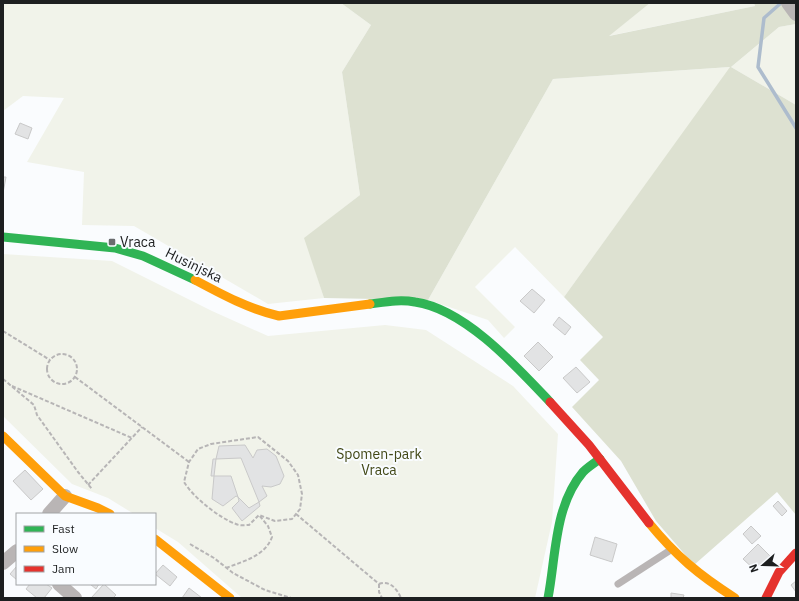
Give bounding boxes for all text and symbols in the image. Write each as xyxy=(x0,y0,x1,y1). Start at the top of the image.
place label: Vraca xyxy=(120,233,156,251)
marker: Vraca xyxy=(107,237,117,247)
street label: Husinjska xyxy=(163,243,226,287)
park label: Spomen-park Vraca xyxy=(336,445,422,479)
legend xyxy=(16,513,156,585)
text: Fast xyxy=(52,521,75,536)
text: Slow xyxy=(52,541,78,556)
north arrow xyxy=(743,545,783,585)
text: Jam xyxy=(52,561,75,576)
text: N xyxy=(746,562,762,575)

